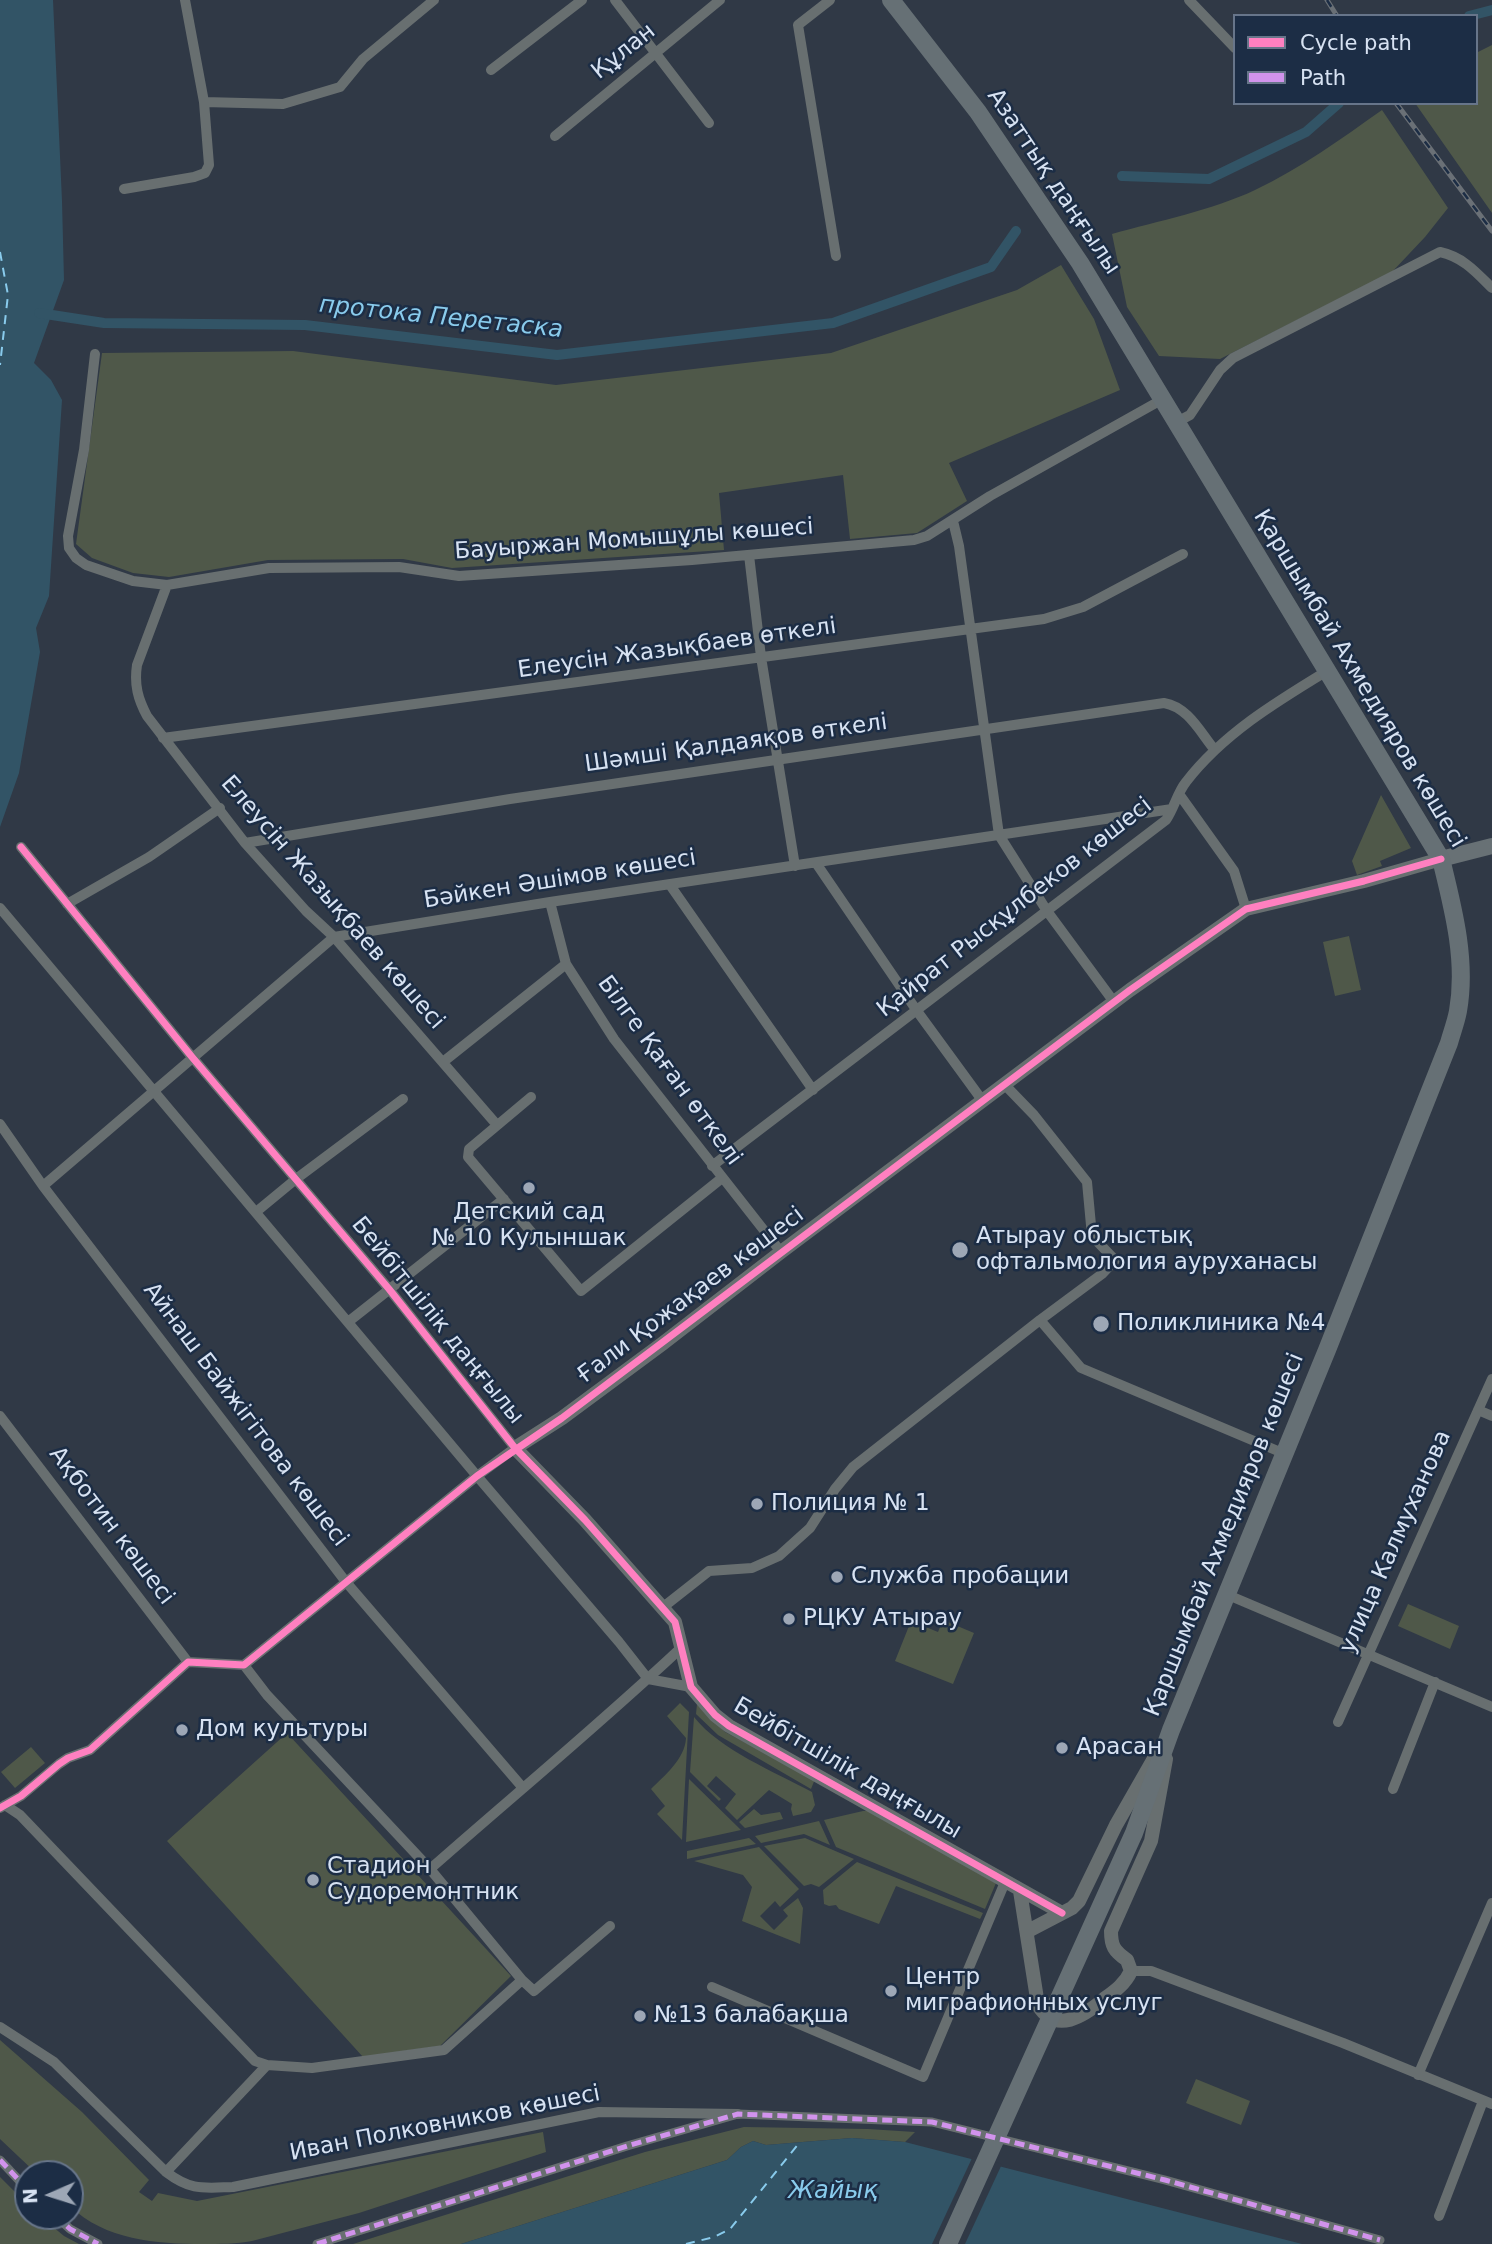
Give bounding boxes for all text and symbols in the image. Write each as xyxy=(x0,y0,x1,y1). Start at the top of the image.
legend xyxy=(1233,14,1478,105)
street label: Құлан xyxy=(587,18,661,86)
text: Cycle path xyxy=(1300,31,1412,55)
text: Path xyxy=(1300,66,1346,90)
street label: Азаттық даңғылы xyxy=(981,84,1125,280)
water label: протока Перетаска xyxy=(318,291,564,345)
street label: Қаршымбай Ахмедияров көшесі xyxy=(1247,505,1471,853)
street label: Бауыржан Момышұлы көшесі xyxy=(454,514,814,566)
street label: Елеусін Жазықбаев өткелі xyxy=(516,613,838,685)
street label: Шәмші Қалдаяқов өткелі xyxy=(583,709,889,779)
street label: Елеусін Жазықбаев көшесі xyxy=(214,771,450,1035)
street label: Қайрат Рысқұлбеков көшесі xyxy=(872,792,1158,1024)
street label: Бәйкен Әшімов көшесі xyxy=(422,845,698,915)
street label: Білге Қаған өткелі xyxy=(591,971,747,1171)
marker: Детский сад № 10 Кулыншак xyxy=(521,1180,537,1196)
place label: Детский сад № 10 Кулыншак xyxy=(432,1199,626,1253)
street label: Ғали Қожақаев көшесі xyxy=(572,1202,810,1390)
street label: Бейбітшілік даңғылы xyxy=(345,1212,529,1430)
place label: Атырау облыстық офтальмология ауруханасы xyxy=(976,1223,1317,1277)
marker: Атырау облыстық офтальмология ауруханасы xyxy=(950,1240,970,1260)
street label: Айнаш Байжігітова көшесі xyxy=(137,1278,353,1552)
place label: Поликлиника №4 xyxy=(1117,1310,1325,1338)
marker: Поликлиника №4 xyxy=(1091,1314,1111,1334)
street label: Қаршымбай Ахмедияров көшесі xyxy=(1139,1349,1311,1721)
street label: улица Калмуханова xyxy=(1334,1426,1458,1658)
street label: Ақботин көшесі xyxy=(43,1442,179,1610)
place label: Полиция № 1 xyxy=(771,1490,930,1518)
marker: Полиция № 1 xyxy=(749,1496,765,1512)
place label: Служба пробации xyxy=(851,1563,1069,1591)
marker: Служба пробации xyxy=(829,1569,845,1585)
place label: РЦКУ Атырау xyxy=(803,1605,962,1633)
marker: РЦКУ Атырау xyxy=(781,1611,797,1627)
street label: Бейбітшілік даңғылы xyxy=(728,1692,966,1846)
place label: Дом культуры xyxy=(196,1716,368,1744)
marker: Дом культуры xyxy=(174,1722,190,1738)
place label: Арасан xyxy=(1076,1734,1162,1762)
marker: Арасан xyxy=(1054,1740,1070,1756)
place label: Стадион Судоремонтник xyxy=(327,1853,519,1907)
marker: Стадион Судоремонтник xyxy=(305,1872,321,1888)
place label: Центр миграфионных услуг xyxy=(905,1964,1163,2018)
marker: Центр миграфионных услуг xyxy=(883,1983,899,1999)
place label: №13 балабақша xyxy=(654,2002,849,2030)
marker: №13 балабақша xyxy=(632,2008,648,2024)
street label: Иван Полковников көшесі xyxy=(287,2080,603,2168)
north arrow xyxy=(14,2160,84,2230)
water label: Жайық xyxy=(788,2178,878,2206)
text: N xyxy=(19,2187,41,2205)

